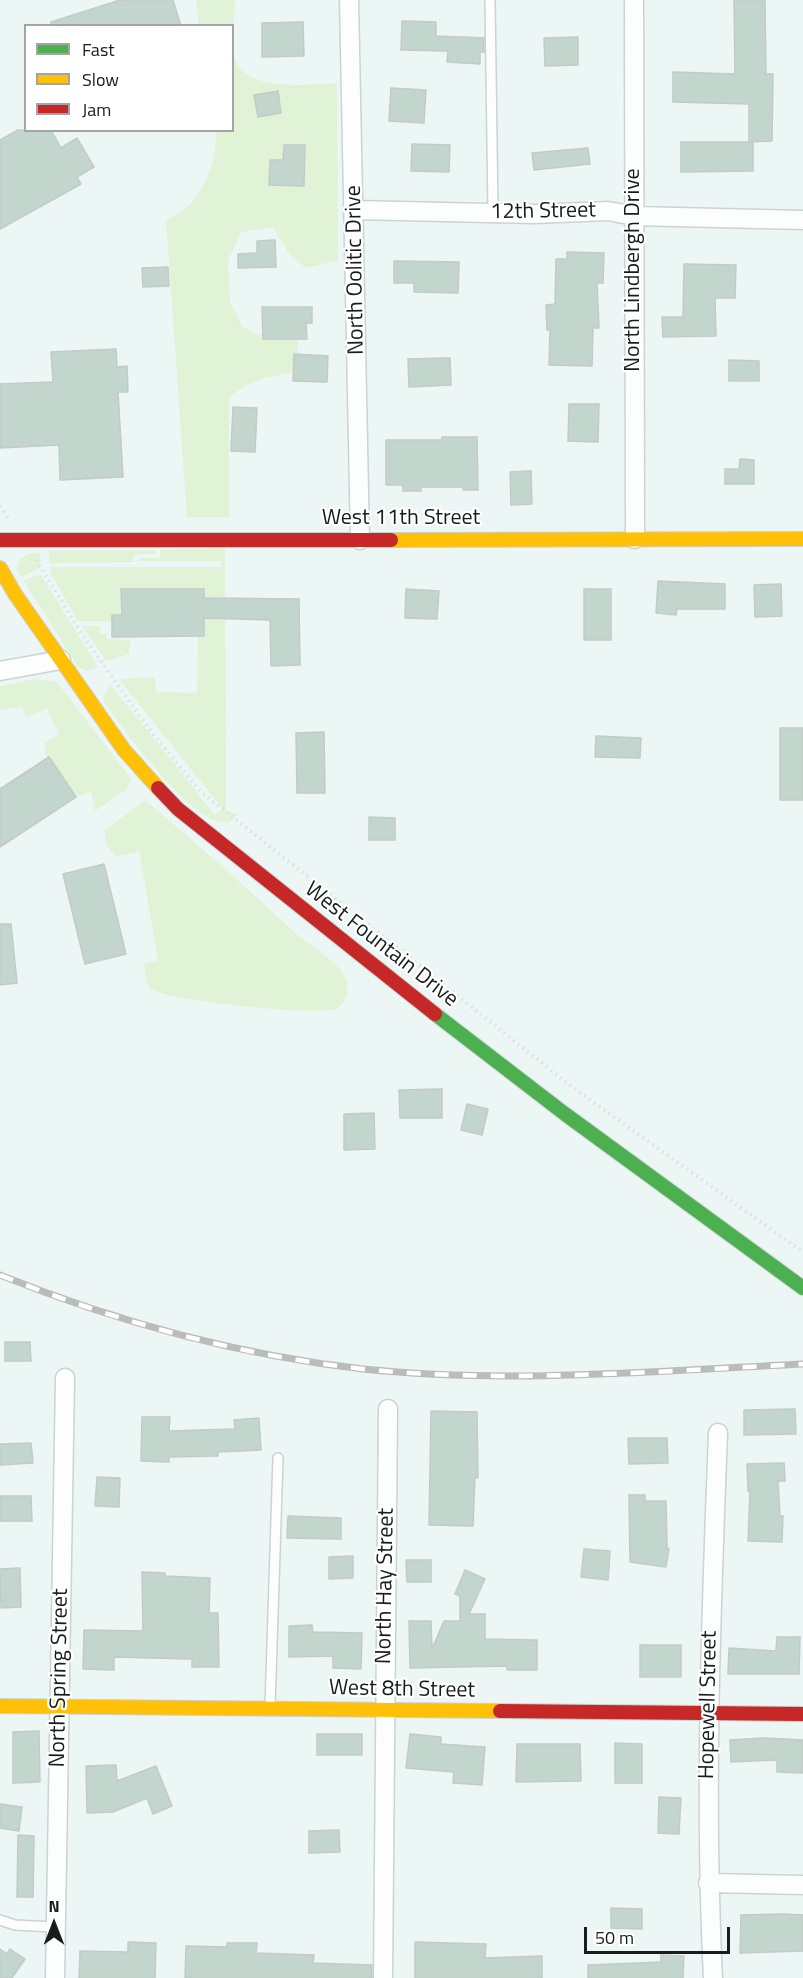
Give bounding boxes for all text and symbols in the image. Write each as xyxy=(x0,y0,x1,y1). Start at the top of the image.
legend xyxy=(24,24,234,132)
text: Fast xyxy=(82,36,115,63)
text: Slow xyxy=(82,66,119,93)
text: Jam xyxy=(82,96,111,123)
street label: North Lindbergh Drive xyxy=(621,168,647,372)
street label: North Oolitic Drive xyxy=(341,185,371,355)
street label: 12th Street xyxy=(490,198,596,226)
street label: West 11th Street xyxy=(322,506,480,532)
street label: West Fountain Drive xyxy=(299,877,463,1013)
street label: North Hay Street xyxy=(371,1508,401,1664)
street label: North Spring Street xyxy=(45,1588,75,1768)
street label: Hopewell Street xyxy=(695,1631,723,1779)
street label: West 8th Street xyxy=(329,1676,475,1704)
north arrow xyxy=(24,1894,84,1954)
text: N xyxy=(48,1894,60,1918)
scale bar xyxy=(587,1915,732,1953)
text: 50 m xyxy=(595,1924,634,1951)

